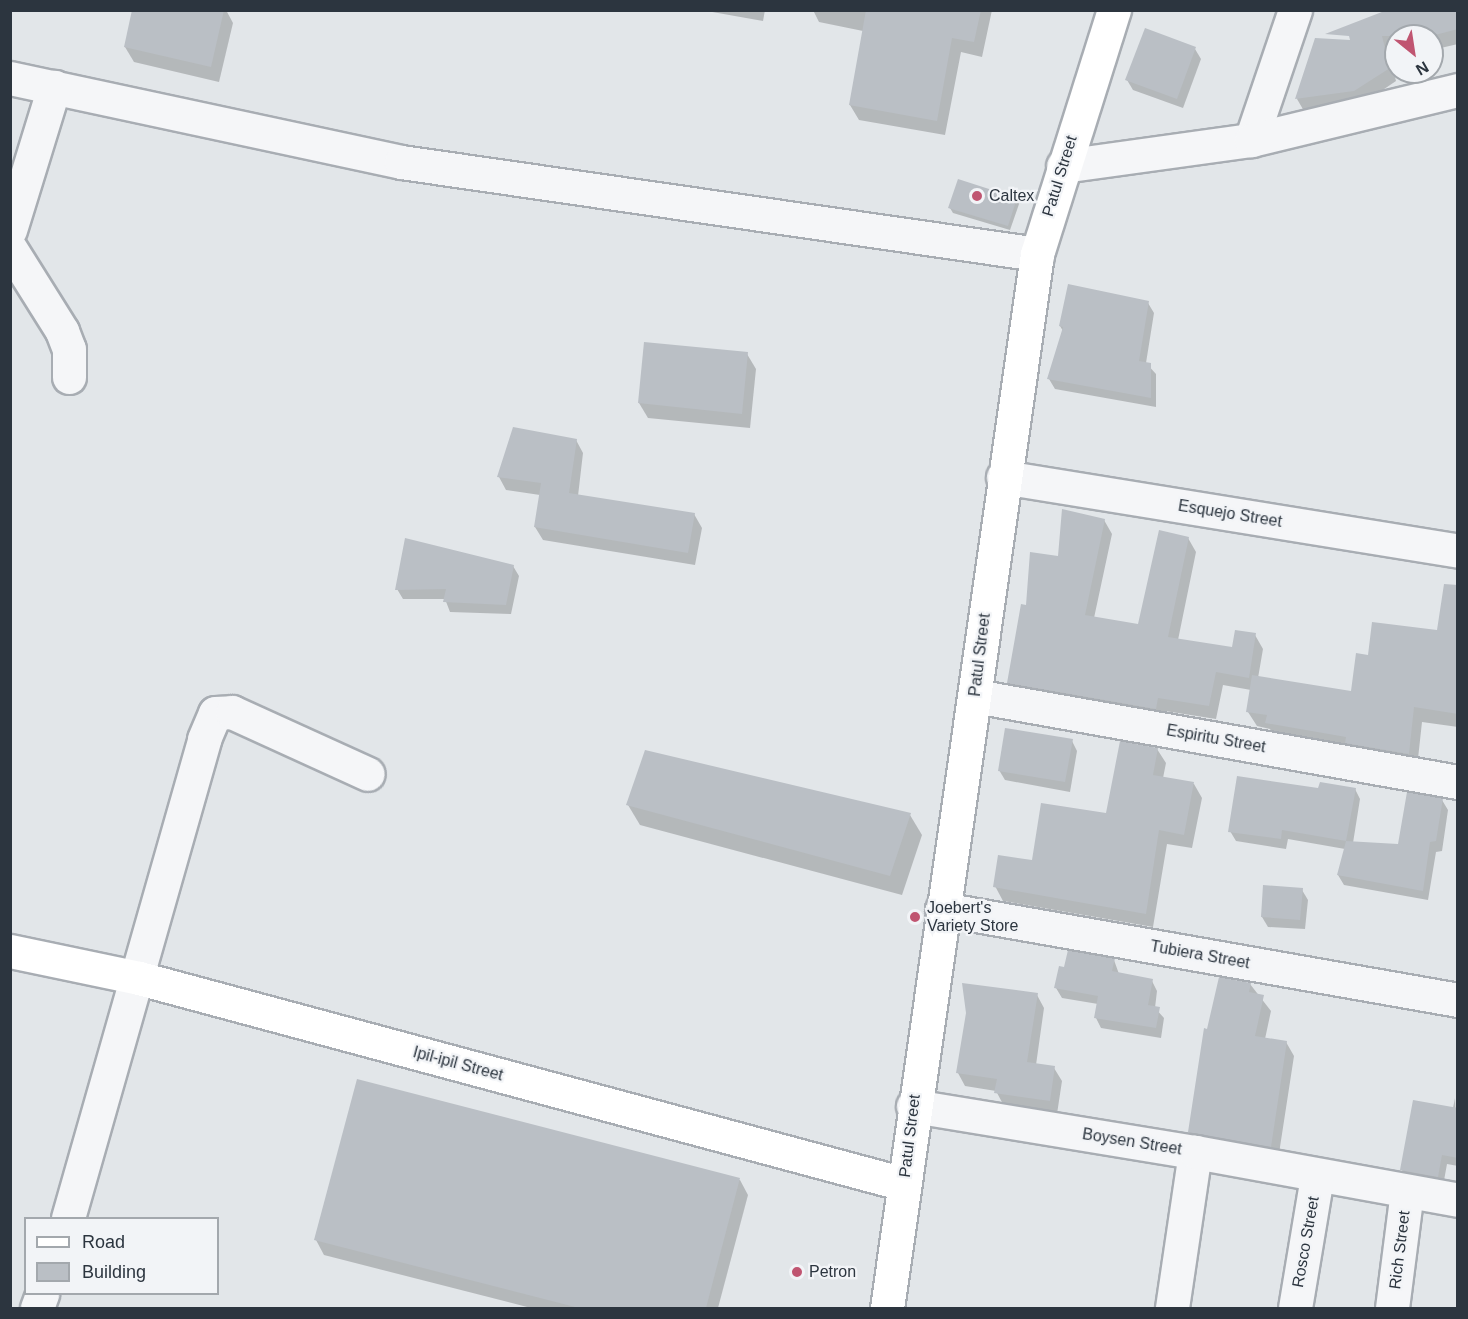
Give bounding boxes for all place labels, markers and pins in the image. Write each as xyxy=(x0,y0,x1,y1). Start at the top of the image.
place label: Caltex xyxy=(989,186,1034,206)
marker: Caltex xyxy=(970,189,984,203)
place label: Joebert's Variety Store xyxy=(927,898,1018,936)
marker: Joebert's Variety Store xyxy=(908,910,922,924)
place label: Petron xyxy=(809,1262,856,1282)
marker: Petron xyxy=(790,1265,804,1279)

